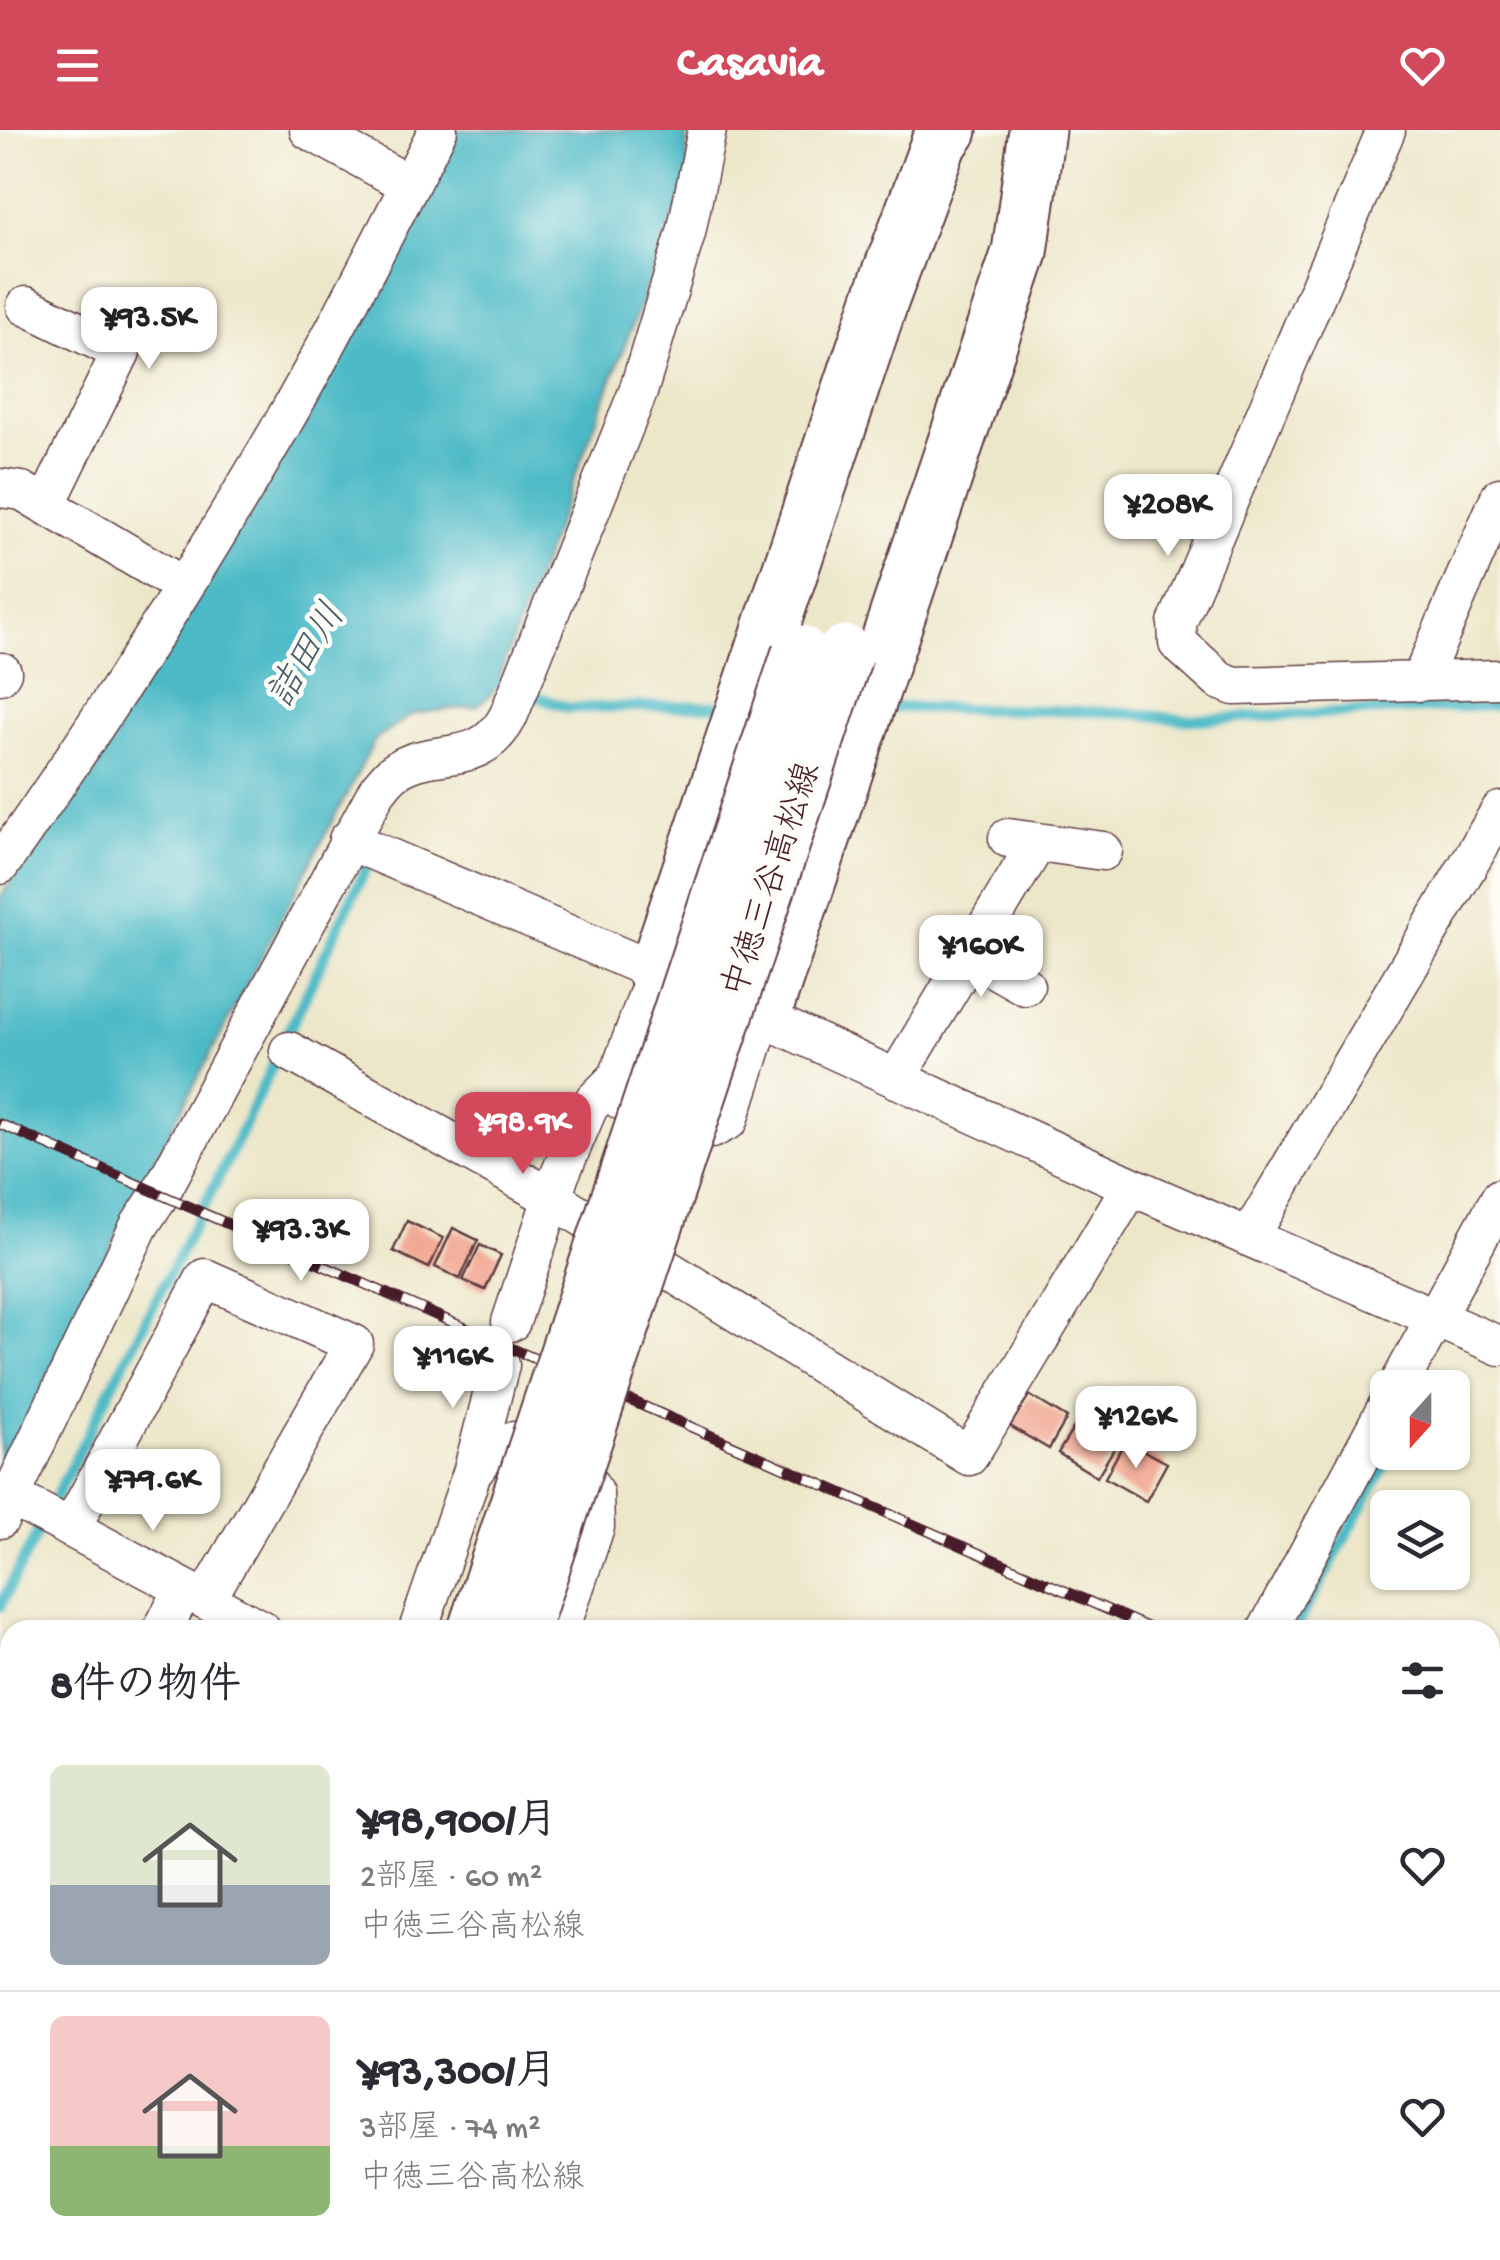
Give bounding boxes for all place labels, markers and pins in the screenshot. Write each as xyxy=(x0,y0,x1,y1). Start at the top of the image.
pin: ¥93.5K xyxy=(68,287,230,372)
pin: ¥208K xyxy=(1098,474,1238,559)
pin: ¥160K xyxy=(911,915,1051,1000)
pin: ¥98.9K xyxy=(442,1092,604,1177)
pin: ¥93.3K xyxy=(220,1199,382,1284)
pin: ¥116K xyxy=(383,1326,523,1411)
pin: ¥126K xyxy=(1066,1386,1206,1471)
pin: ¥79.6K xyxy=(72,1449,234,1534)

